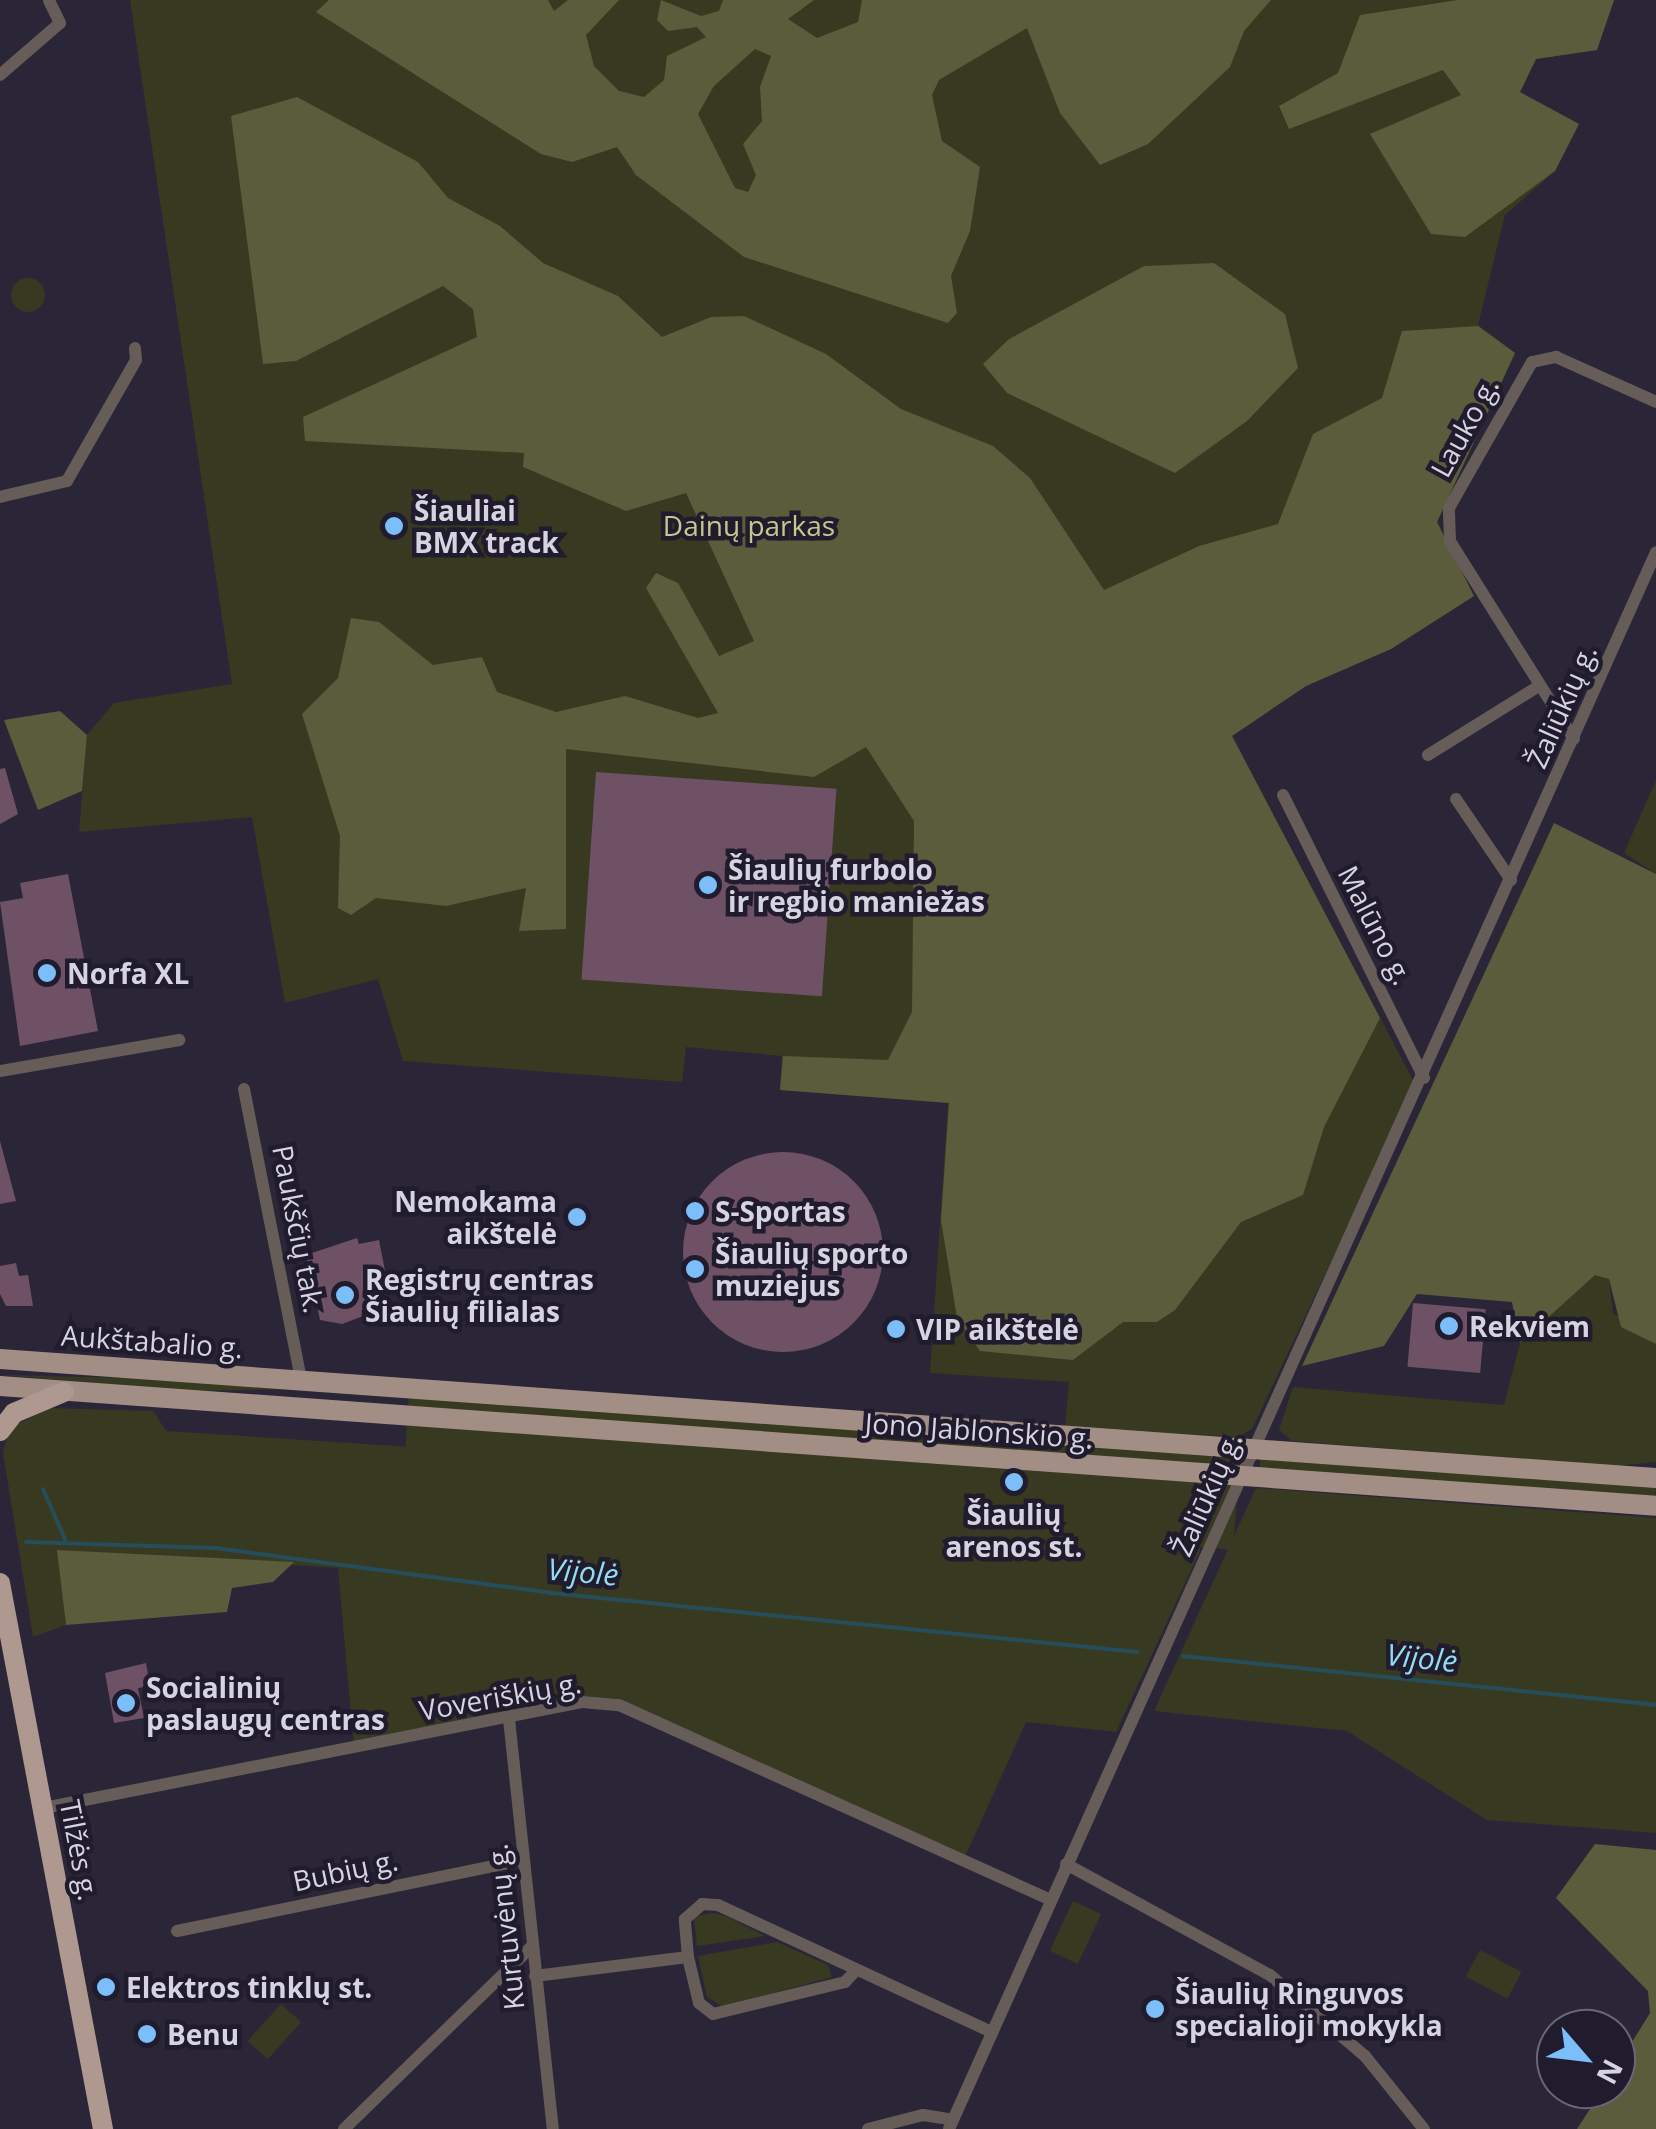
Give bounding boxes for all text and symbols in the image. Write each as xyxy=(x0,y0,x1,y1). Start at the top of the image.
street label: Lauko g. xyxy=(1423,371,1505,483)
place label: Šiauliai BMX track xyxy=(414,493,559,559)
park label: Dainų parkas xyxy=(663,508,835,542)
marker: Šiauliai BMX track xyxy=(383,515,405,537)
street label: Žaliūkių g. xyxy=(1519,639,1603,773)
place label: Šiaulių furbolo ir regbio maniežas xyxy=(728,852,985,918)
street label: Malūno g. xyxy=(1332,860,1420,990)
marker: Šiaulių furbolo ir regbio maniežas xyxy=(697,874,719,896)
place label: Norfa XL xyxy=(67,956,189,990)
marker: Norfa XL xyxy=(36,962,58,984)
street label: Paukščių tak. xyxy=(266,1142,332,1316)
place label: Nemokama aikštelė xyxy=(394,1184,557,1250)
place label: S-Sportas xyxy=(715,1194,846,1228)
marker: S-Sportas xyxy=(684,1200,706,1222)
marker: Nemokama aikštelė xyxy=(566,1206,588,1228)
place label: Šiaulių sporto muziejus xyxy=(715,1236,908,1302)
marker: Šiaulių sporto muziejus xyxy=(684,1258,706,1280)
place label: Registrų centras Šiaulių filialas xyxy=(365,1262,594,1328)
marker: Registrų centras Šiaulių filialas xyxy=(334,1284,356,1306)
place label: Rekviem xyxy=(1469,1309,1590,1343)
place label: VIP aikštelė xyxy=(916,1312,1079,1346)
marker: Rekviem xyxy=(1438,1315,1460,1337)
street label: Aukštabalio g. xyxy=(60,1318,244,1364)
marker: VIP aikštelė xyxy=(885,1318,907,1340)
street label: Jono Jablonskio g. xyxy=(864,1405,1094,1455)
street label: Žaliūkių g. xyxy=(1164,1427,1248,1561)
marker: Šiaulių arenos st. xyxy=(1003,1471,1025,1493)
place label: Šiaulių arenos st. xyxy=(945,1497,1083,1563)
water label: Vijolė xyxy=(546,1551,620,1593)
water label: Vijolė xyxy=(1385,1636,1459,1680)
street label: Voveriškių g. xyxy=(416,1665,584,1727)
place label: Socialinių paslaugų centras xyxy=(146,1670,385,1736)
marker: Socialinių paslaugų centras xyxy=(115,1692,137,1714)
street label: Tilžės g. xyxy=(54,1797,106,1903)
street label: Bubių g. xyxy=(289,1842,401,1898)
street label: Kurtuvėnų g. xyxy=(480,1842,530,2012)
place label: Elektros tinklų st. xyxy=(126,1970,372,2004)
marker: Elektros tinklų st. xyxy=(95,1976,117,1998)
place label: Šiaulių Ringuvos specialioji mokykla xyxy=(1175,1976,1443,2042)
marker: Šiaulių Ringuvos specialioji mokykla xyxy=(1144,1998,1166,2020)
north arrow xyxy=(1536,2009,1636,2109)
place label: Benu xyxy=(167,2017,239,2051)
marker: Benu xyxy=(136,2023,158,2045)
text: N xyxy=(1589,2053,1633,2091)

